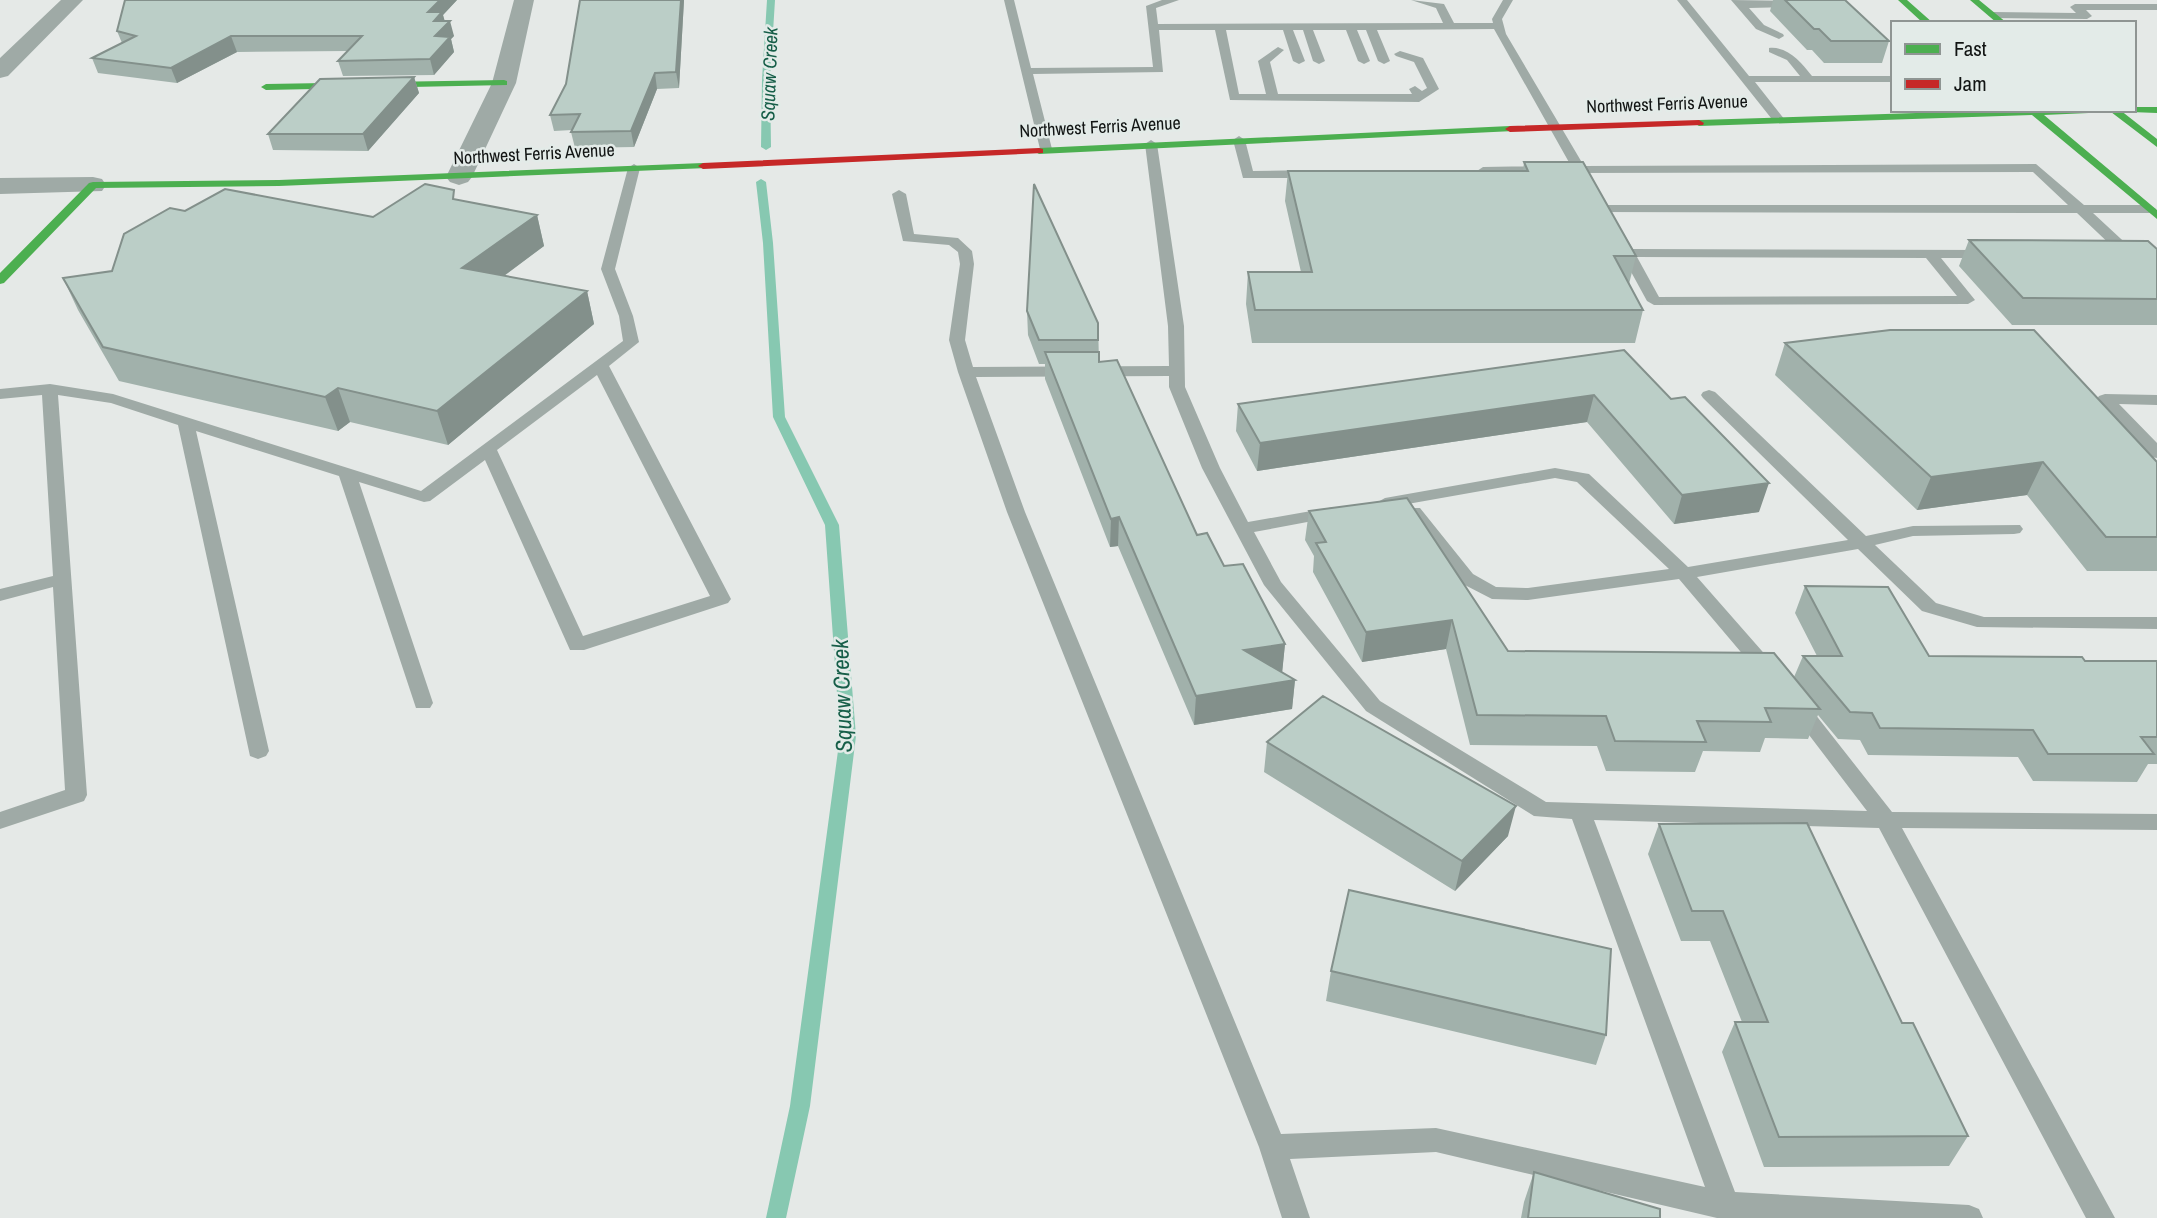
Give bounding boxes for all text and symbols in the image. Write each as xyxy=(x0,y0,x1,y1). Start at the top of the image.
legend xyxy=(1891,21,2136,112)
water label: Squaw Creek xyxy=(754,26,784,121)
text: Fast xyxy=(1954,34,1987,63)
text: Jam xyxy=(1954,69,1987,98)
street label: Northwest Ferris Avenue xyxy=(1586,88,1748,119)
street label: Northwest Ferris Avenue xyxy=(1019,110,1181,143)
street label: Northwest Ferris Avenue xyxy=(453,137,615,170)
water label: Squaw Creek xyxy=(824,637,859,753)

